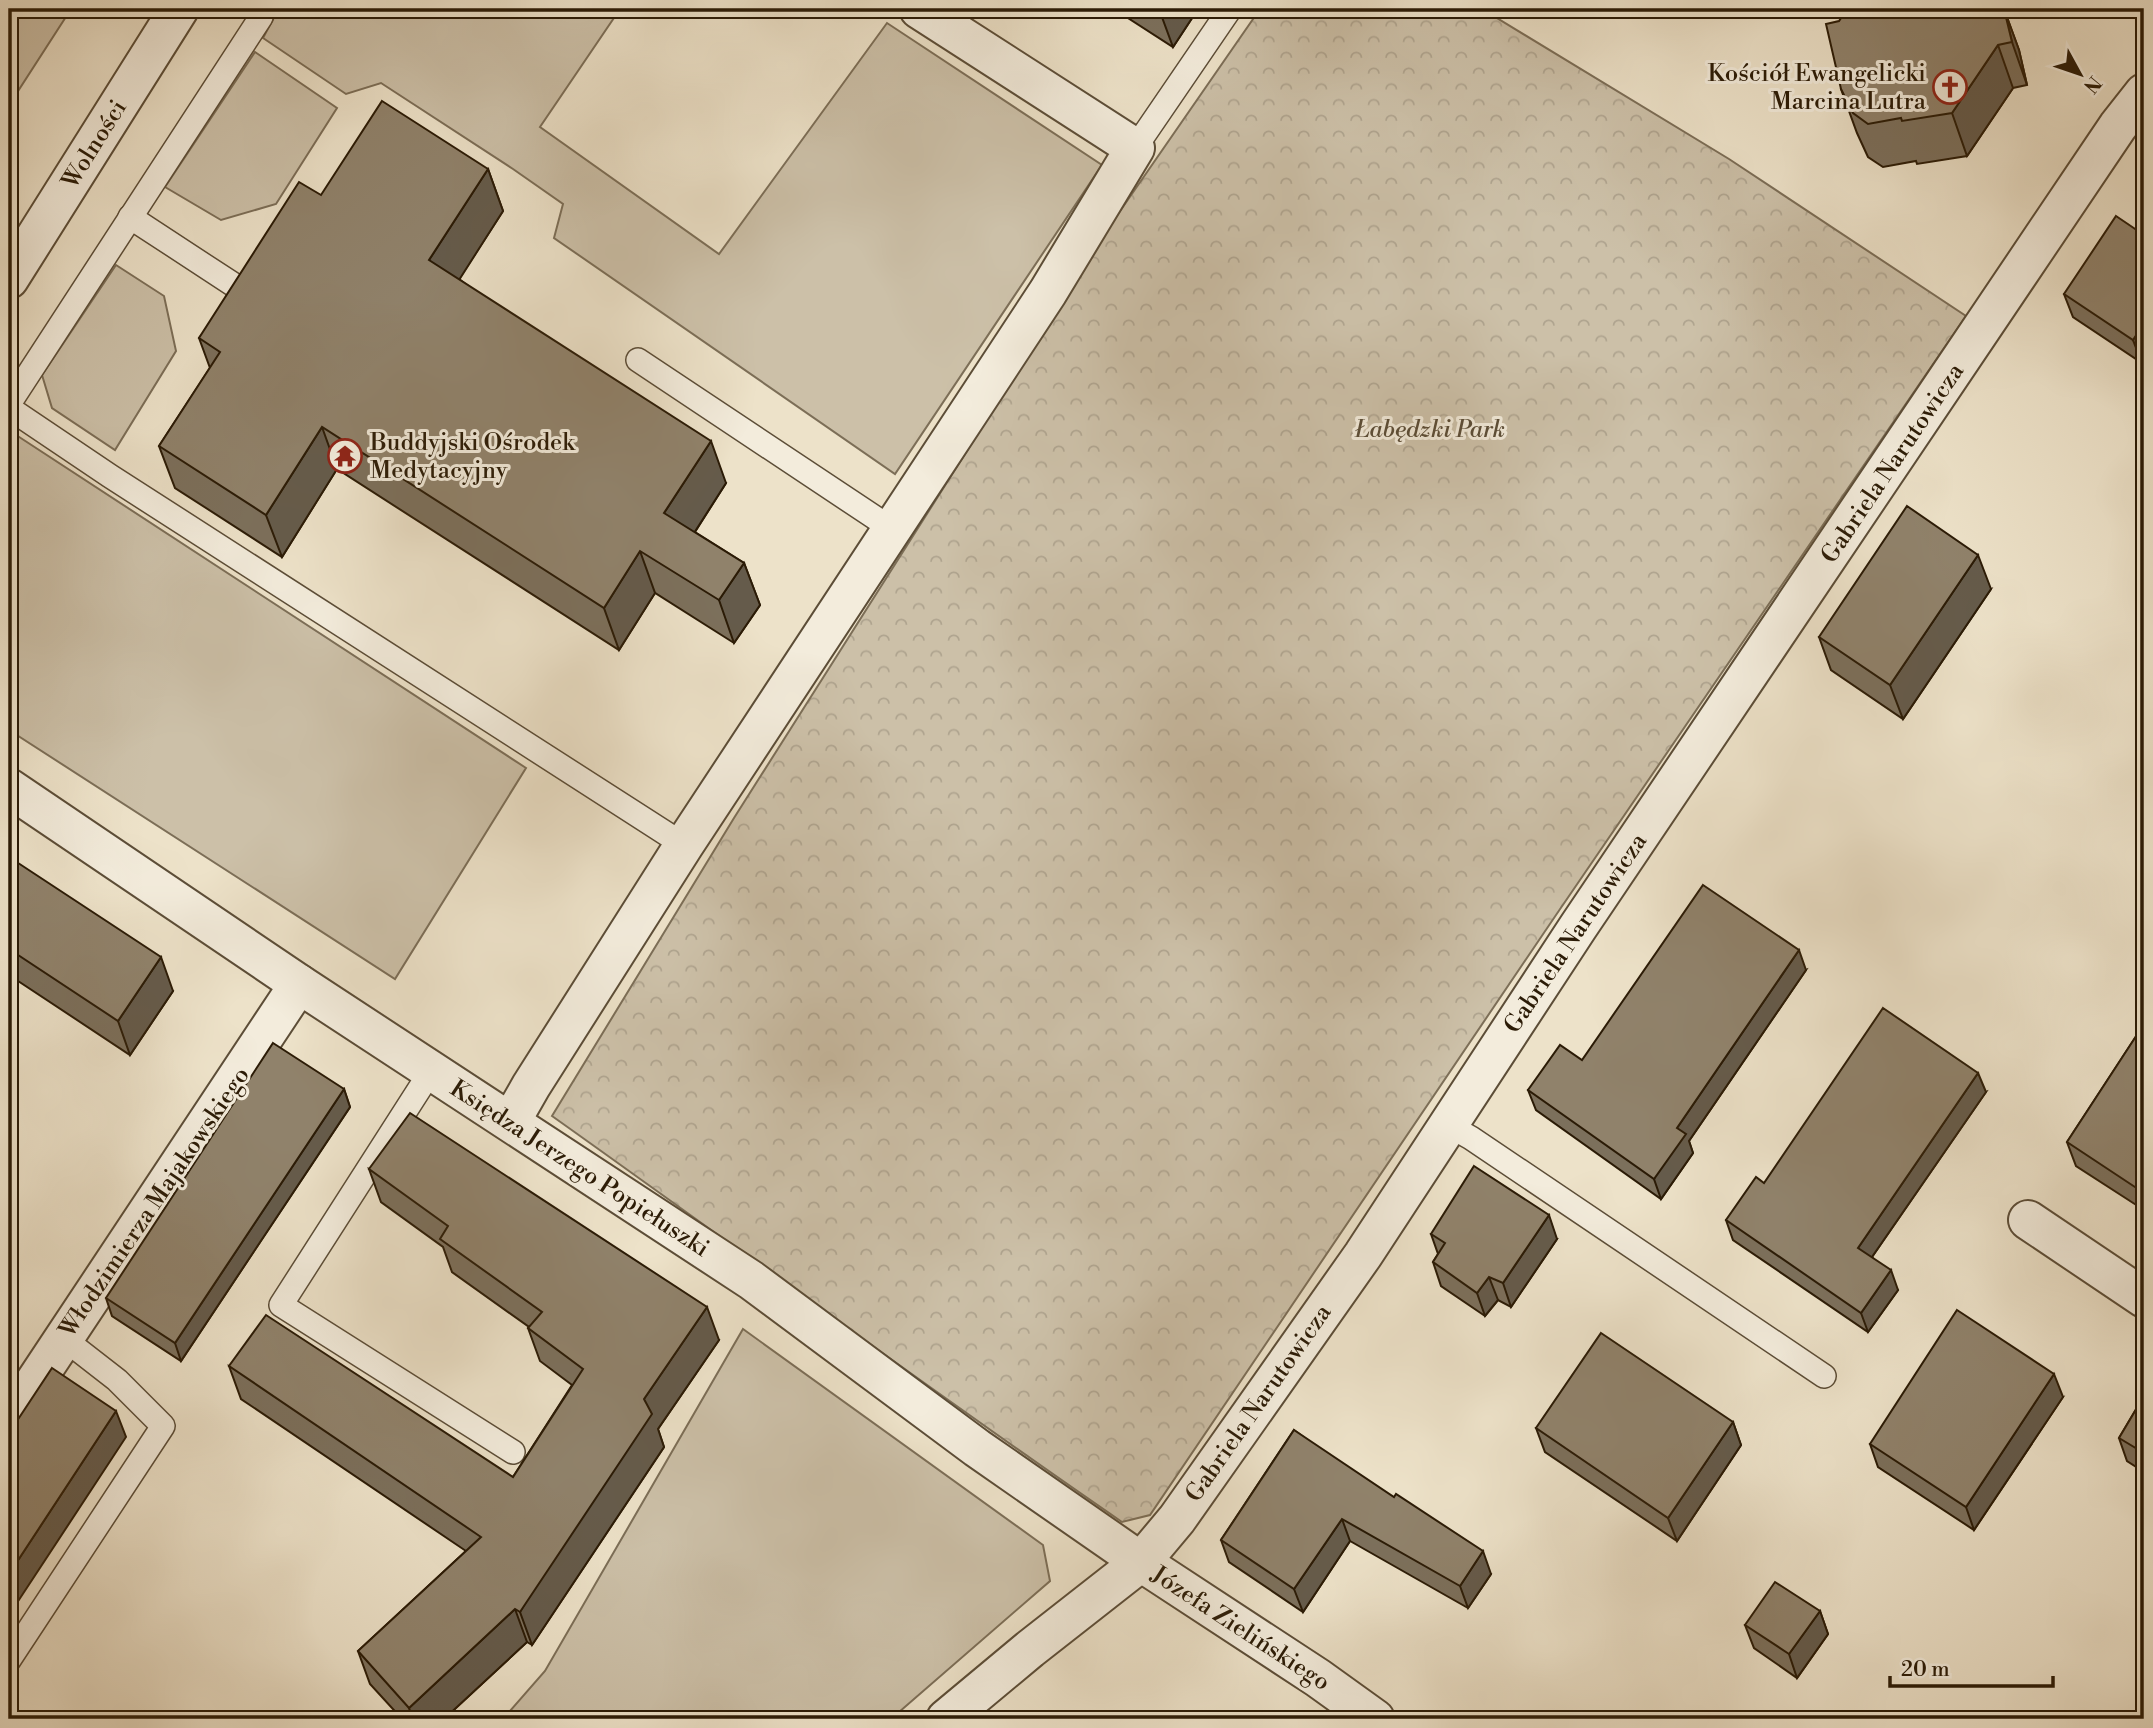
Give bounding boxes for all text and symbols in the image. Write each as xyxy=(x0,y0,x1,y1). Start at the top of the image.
north arrow xyxy=(2044,38,2114,108)
place label: Kościół Ewangelicki Marcina Lutra xyxy=(1708,59,1927,117)
church icon: Kościół Ewangelicki Marcina Lutra xyxy=(1931,68,1969,106)
text: N xyxy=(2078,71,2106,98)
street label: Wolności xyxy=(55,95,134,195)
street label: Gabriela Narutowicza xyxy=(1815,357,1971,569)
park label: Łabędzki Park xyxy=(1354,415,1505,445)
place label: Buddyjski Ośrodek Medytacyjny xyxy=(369,428,576,486)
temple icon: Buddyjski Ośrodek Medytacyjny xyxy=(326,437,364,475)
street label: Gabriela Narutowicza xyxy=(1498,827,1654,1039)
street label: Włodzimierza Majakowskiego xyxy=(52,1062,257,1344)
street label: Księdza Jerzego Popiełuszki xyxy=(444,1074,715,1264)
street label: Gabriela Narutowicza xyxy=(1179,1298,1339,1508)
street label: Józefa Zielińskiego xyxy=(1145,1559,1335,1698)
scale bar xyxy=(1890,1644,2053,1688)
text: 20 m xyxy=(1901,1657,1950,1683)

